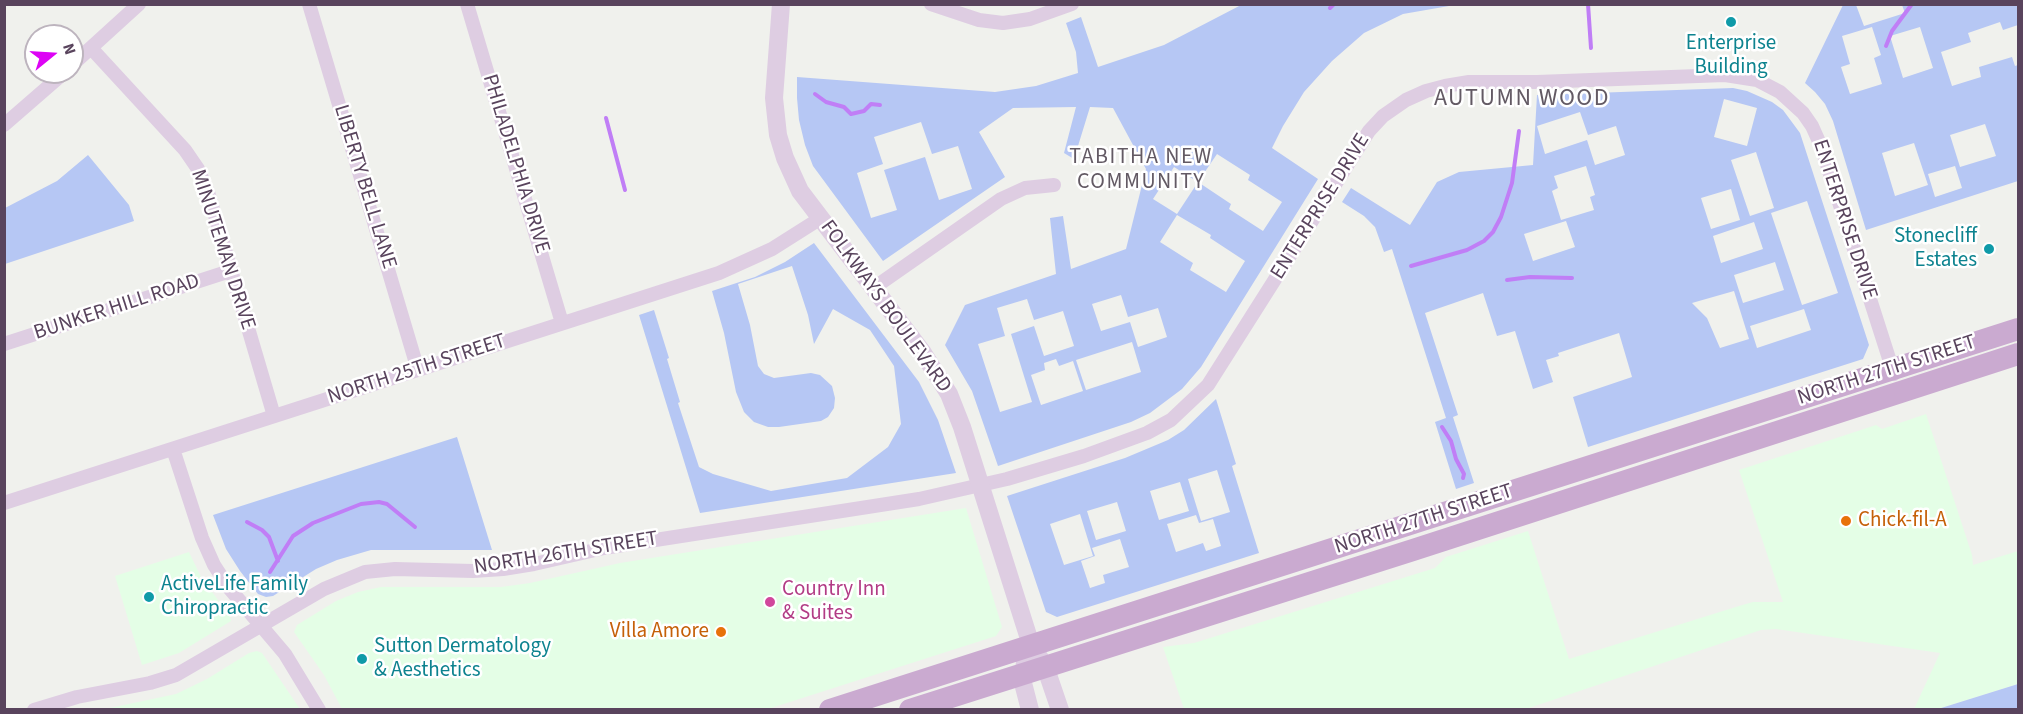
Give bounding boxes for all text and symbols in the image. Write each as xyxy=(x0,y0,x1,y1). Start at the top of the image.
marker: Enterprise Building xyxy=(1724,15,1738,29)
north arrow xyxy=(24,24,84,84)
place label: Enterprise Building xyxy=(1686,31,1776,81)
text: N xyxy=(57,41,81,58)
street label: PHILADELPHIA DRIVE xyxy=(476,71,554,257)
district label: AUTUMN WOOD xyxy=(1434,86,1610,114)
street label: LIBERTY BELL LANE xyxy=(327,102,401,272)
street label: ENTERPRISE DRIVE xyxy=(1266,129,1376,285)
street label: ENTERPRISE DRIVE xyxy=(1806,137,1882,303)
district label: TABITHA NEW COMMUNITY xyxy=(1069,145,1213,196)
street label: MINUTEMAN DRIVE xyxy=(184,167,260,333)
street label: FOLKWAYS BOULEVARD xyxy=(814,216,956,398)
place label: Stonecliff Estates xyxy=(1894,224,1977,274)
marker: Stonecliff Estates xyxy=(1982,242,1996,256)
street label: BUNKER HILL ROAD xyxy=(31,269,203,347)
street label: NORTH 25TH STREET xyxy=(325,329,509,411)
street label: NORTH 27TH STREET xyxy=(1795,330,1979,412)
street label: NORTH 27TH STREET xyxy=(1332,479,1516,561)
place label: Chick-fil-A xyxy=(1858,508,1947,534)
marker: Chick-fil-A xyxy=(1839,514,1853,528)
street label: NORTH 26TH STREET xyxy=(472,527,660,581)
place label: ActiveLife Family Chiropractic xyxy=(161,572,308,622)
place label: Country Inn & Suites xyxy=(782,577,886,627)
marker: ActiveLife Family Chiropractic xyxy=(142,590,156,604)
marker: Country Inn & Suites xyxy=(763,595,777,609)
place label: Villa Amore xyxy=(610,619,709,645)
marker: Villa Amore xyxy=(714,625,728,639)
place label: Sutton Dermatology & Aesthetics xyxy=(374,634,551,684)
marker: Sutton Dermatology & Aesthetics xyxy=(355,652,369,666)

